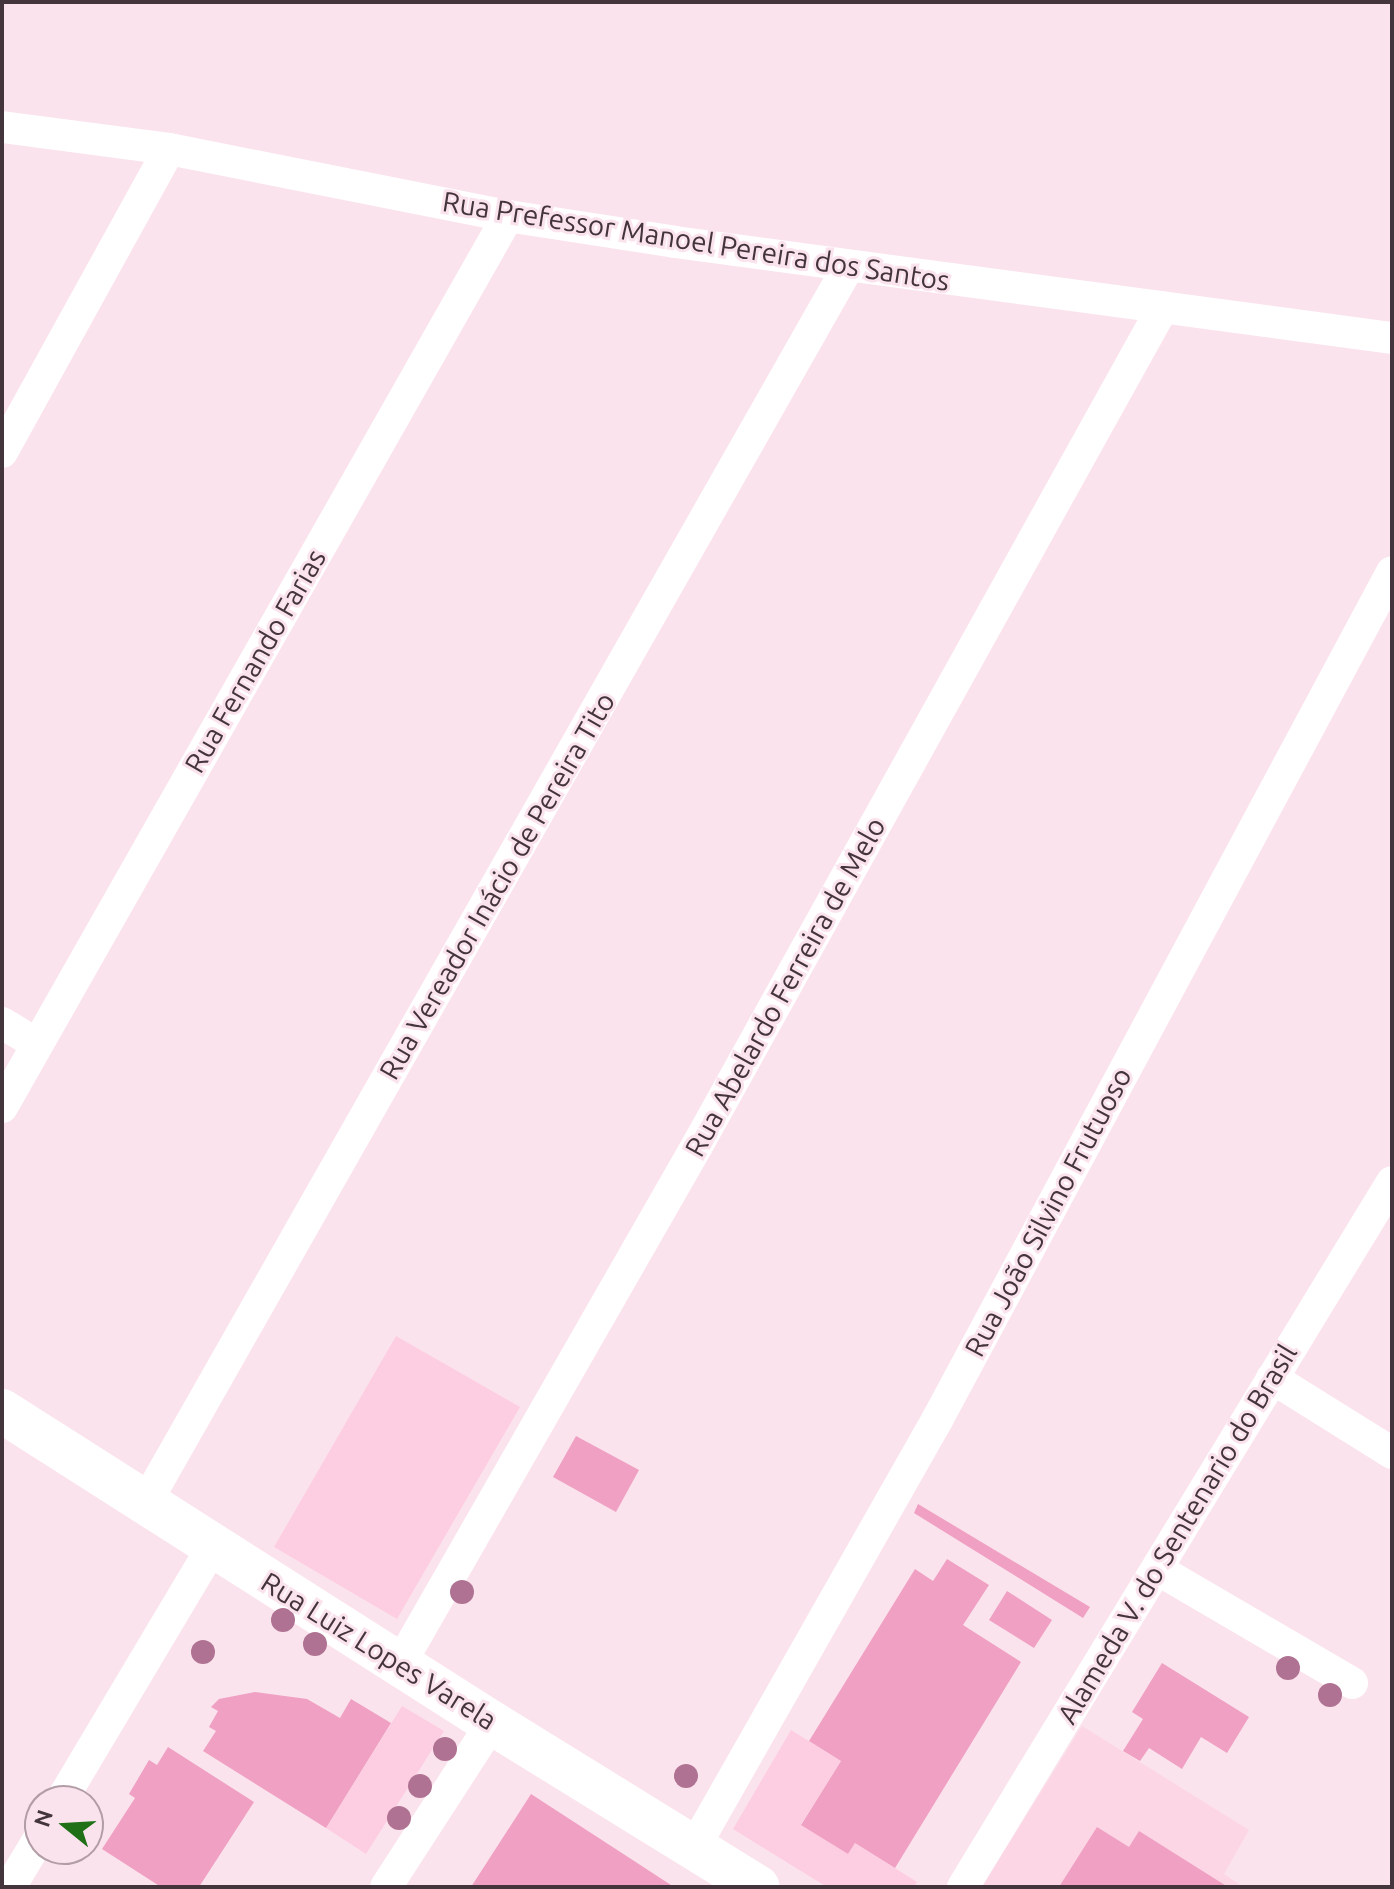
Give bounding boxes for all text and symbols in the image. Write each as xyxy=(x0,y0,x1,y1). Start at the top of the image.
street label: Rua Prefessor Manoel Pereira dos Santos xyxy=(440,184,952,298)
street label: Rua Fernando Farias xyxy=(177,543,333,779)
street label: Rua Vereador Inácio de Pereira Tito xyxy=(372,687,622,1085)
street label: Rua Abelardo Ferreira de Melo xyxy=(678,812,892,1162)
street label: Rua João Silvino Frutuoso xyxy=(957,1062,1139,1362)
street label: Alameda V. do Sentenario do Brasil xyxy=(1050,1338,1304,1730)
street label: Rua Luiz Lopes Varela xyxy=(255,1565,503,1737)
north arrow xyxy=(24,1785,104,1865)
text: N xyxy=(28,1806,57,1830)

